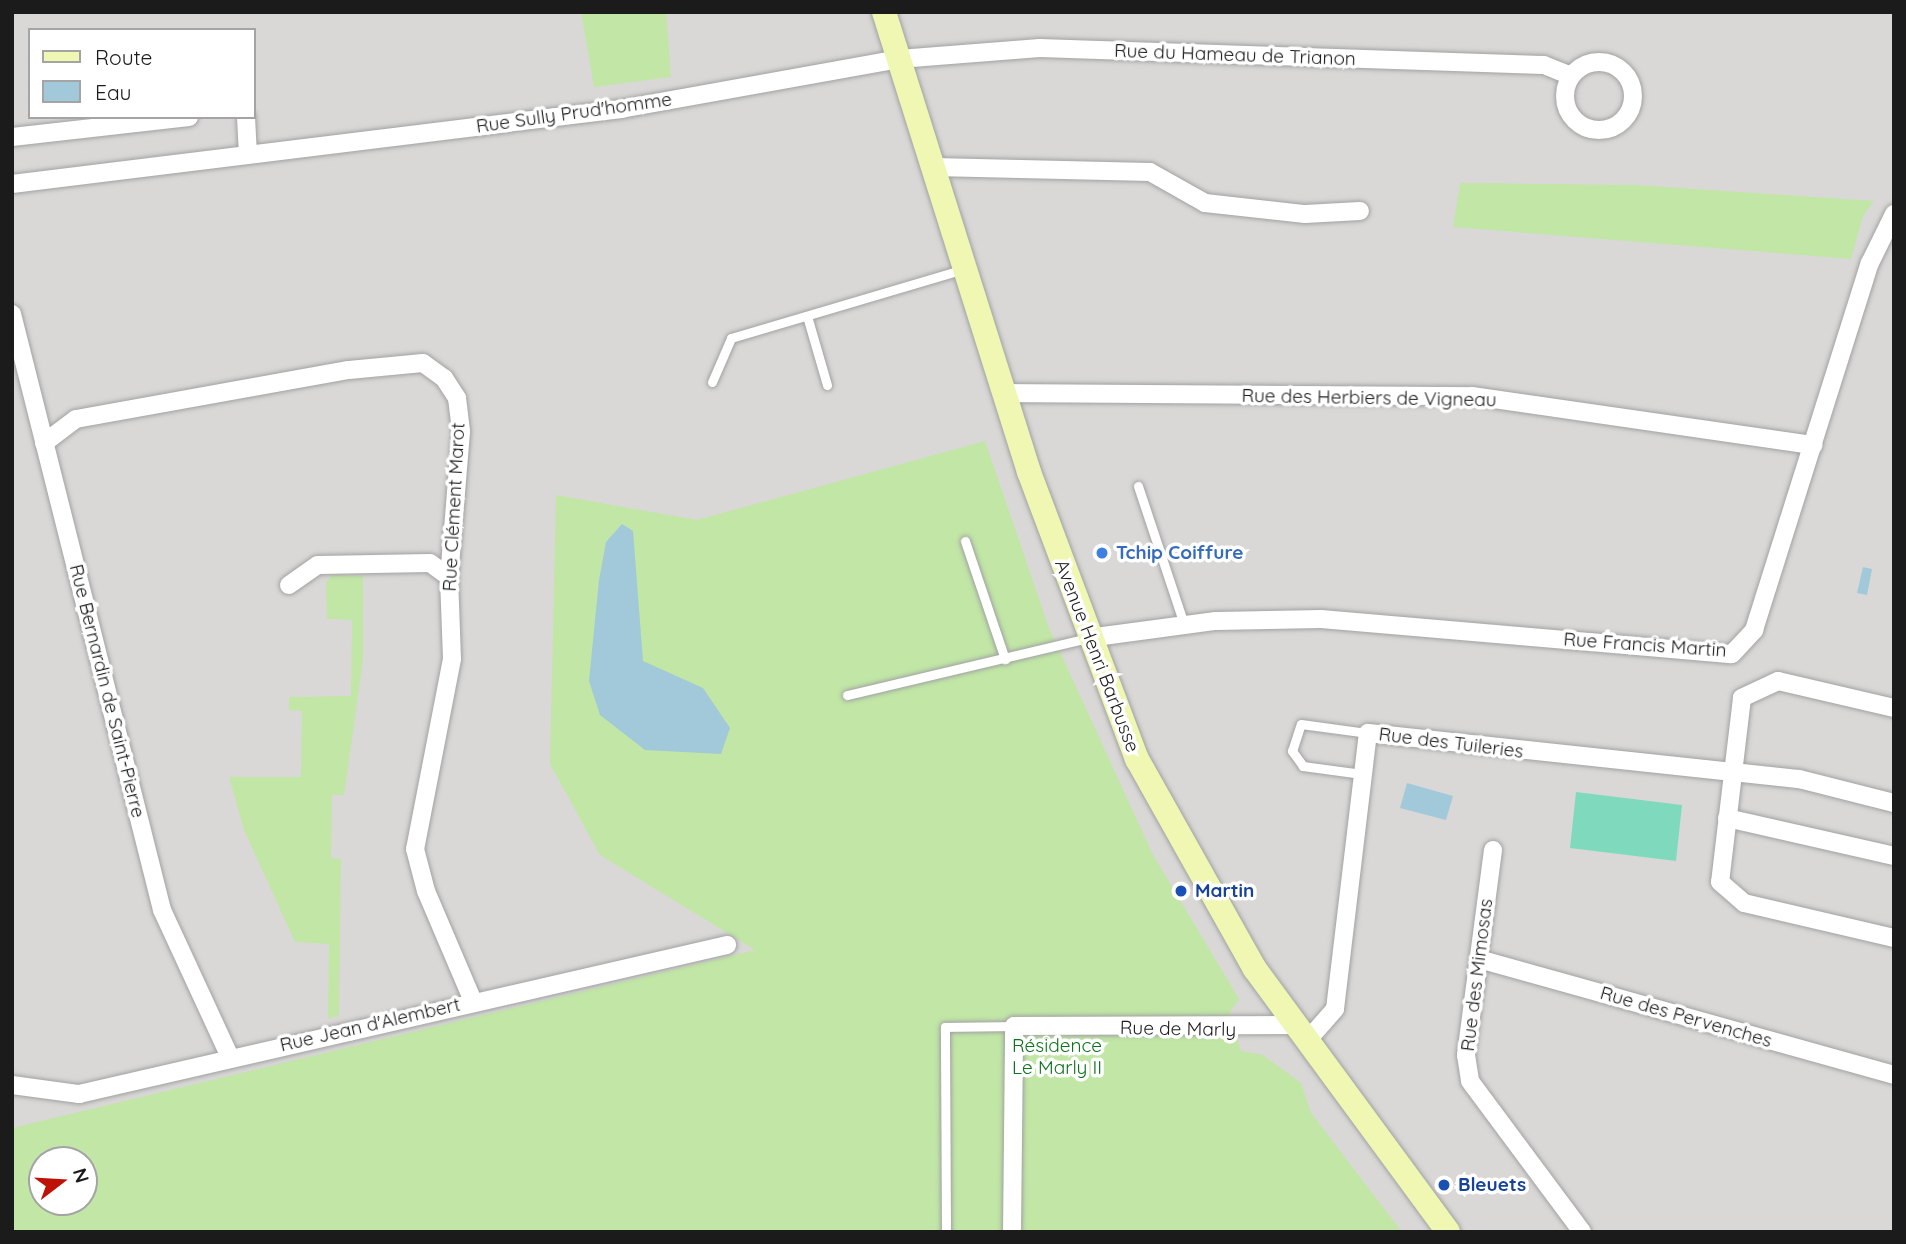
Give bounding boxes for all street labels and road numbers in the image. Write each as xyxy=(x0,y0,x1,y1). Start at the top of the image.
street label: Rue du Hameau de Trianon xyxy=(1114,39,1356,71)
street label: Rue Sully Prud'homme xyxy=(475,88,673,138)
street label: Rue des Herbiers de Vigneau xyxy=(1241,384,1497,412)
street label: Rue Clément Marot xyxy=(438,422,470,592)
street label: Avenue Henri Barbusse xyxy=(1050,557,1144,755)
street label: Rue Bernardin de Saint-Pierre xyxy=(64,562,150,820)
street label: Rue Francis Martin xyxy=(1563,628,1727,662)
street label: Rue des Tuileries xyxy=(1377,723,1525,763)
street label: Rue des Mimosas xyxy=(1456,897,1498,1053)
street label: Rue des Pervenches xyxy=(1597,982,1775,1052)
street label: Rue Jean d'Alembert xyxy=(278,993,462,1057)
street label: Rue de Marly xyxy=(1120,1017,1236,1041)

